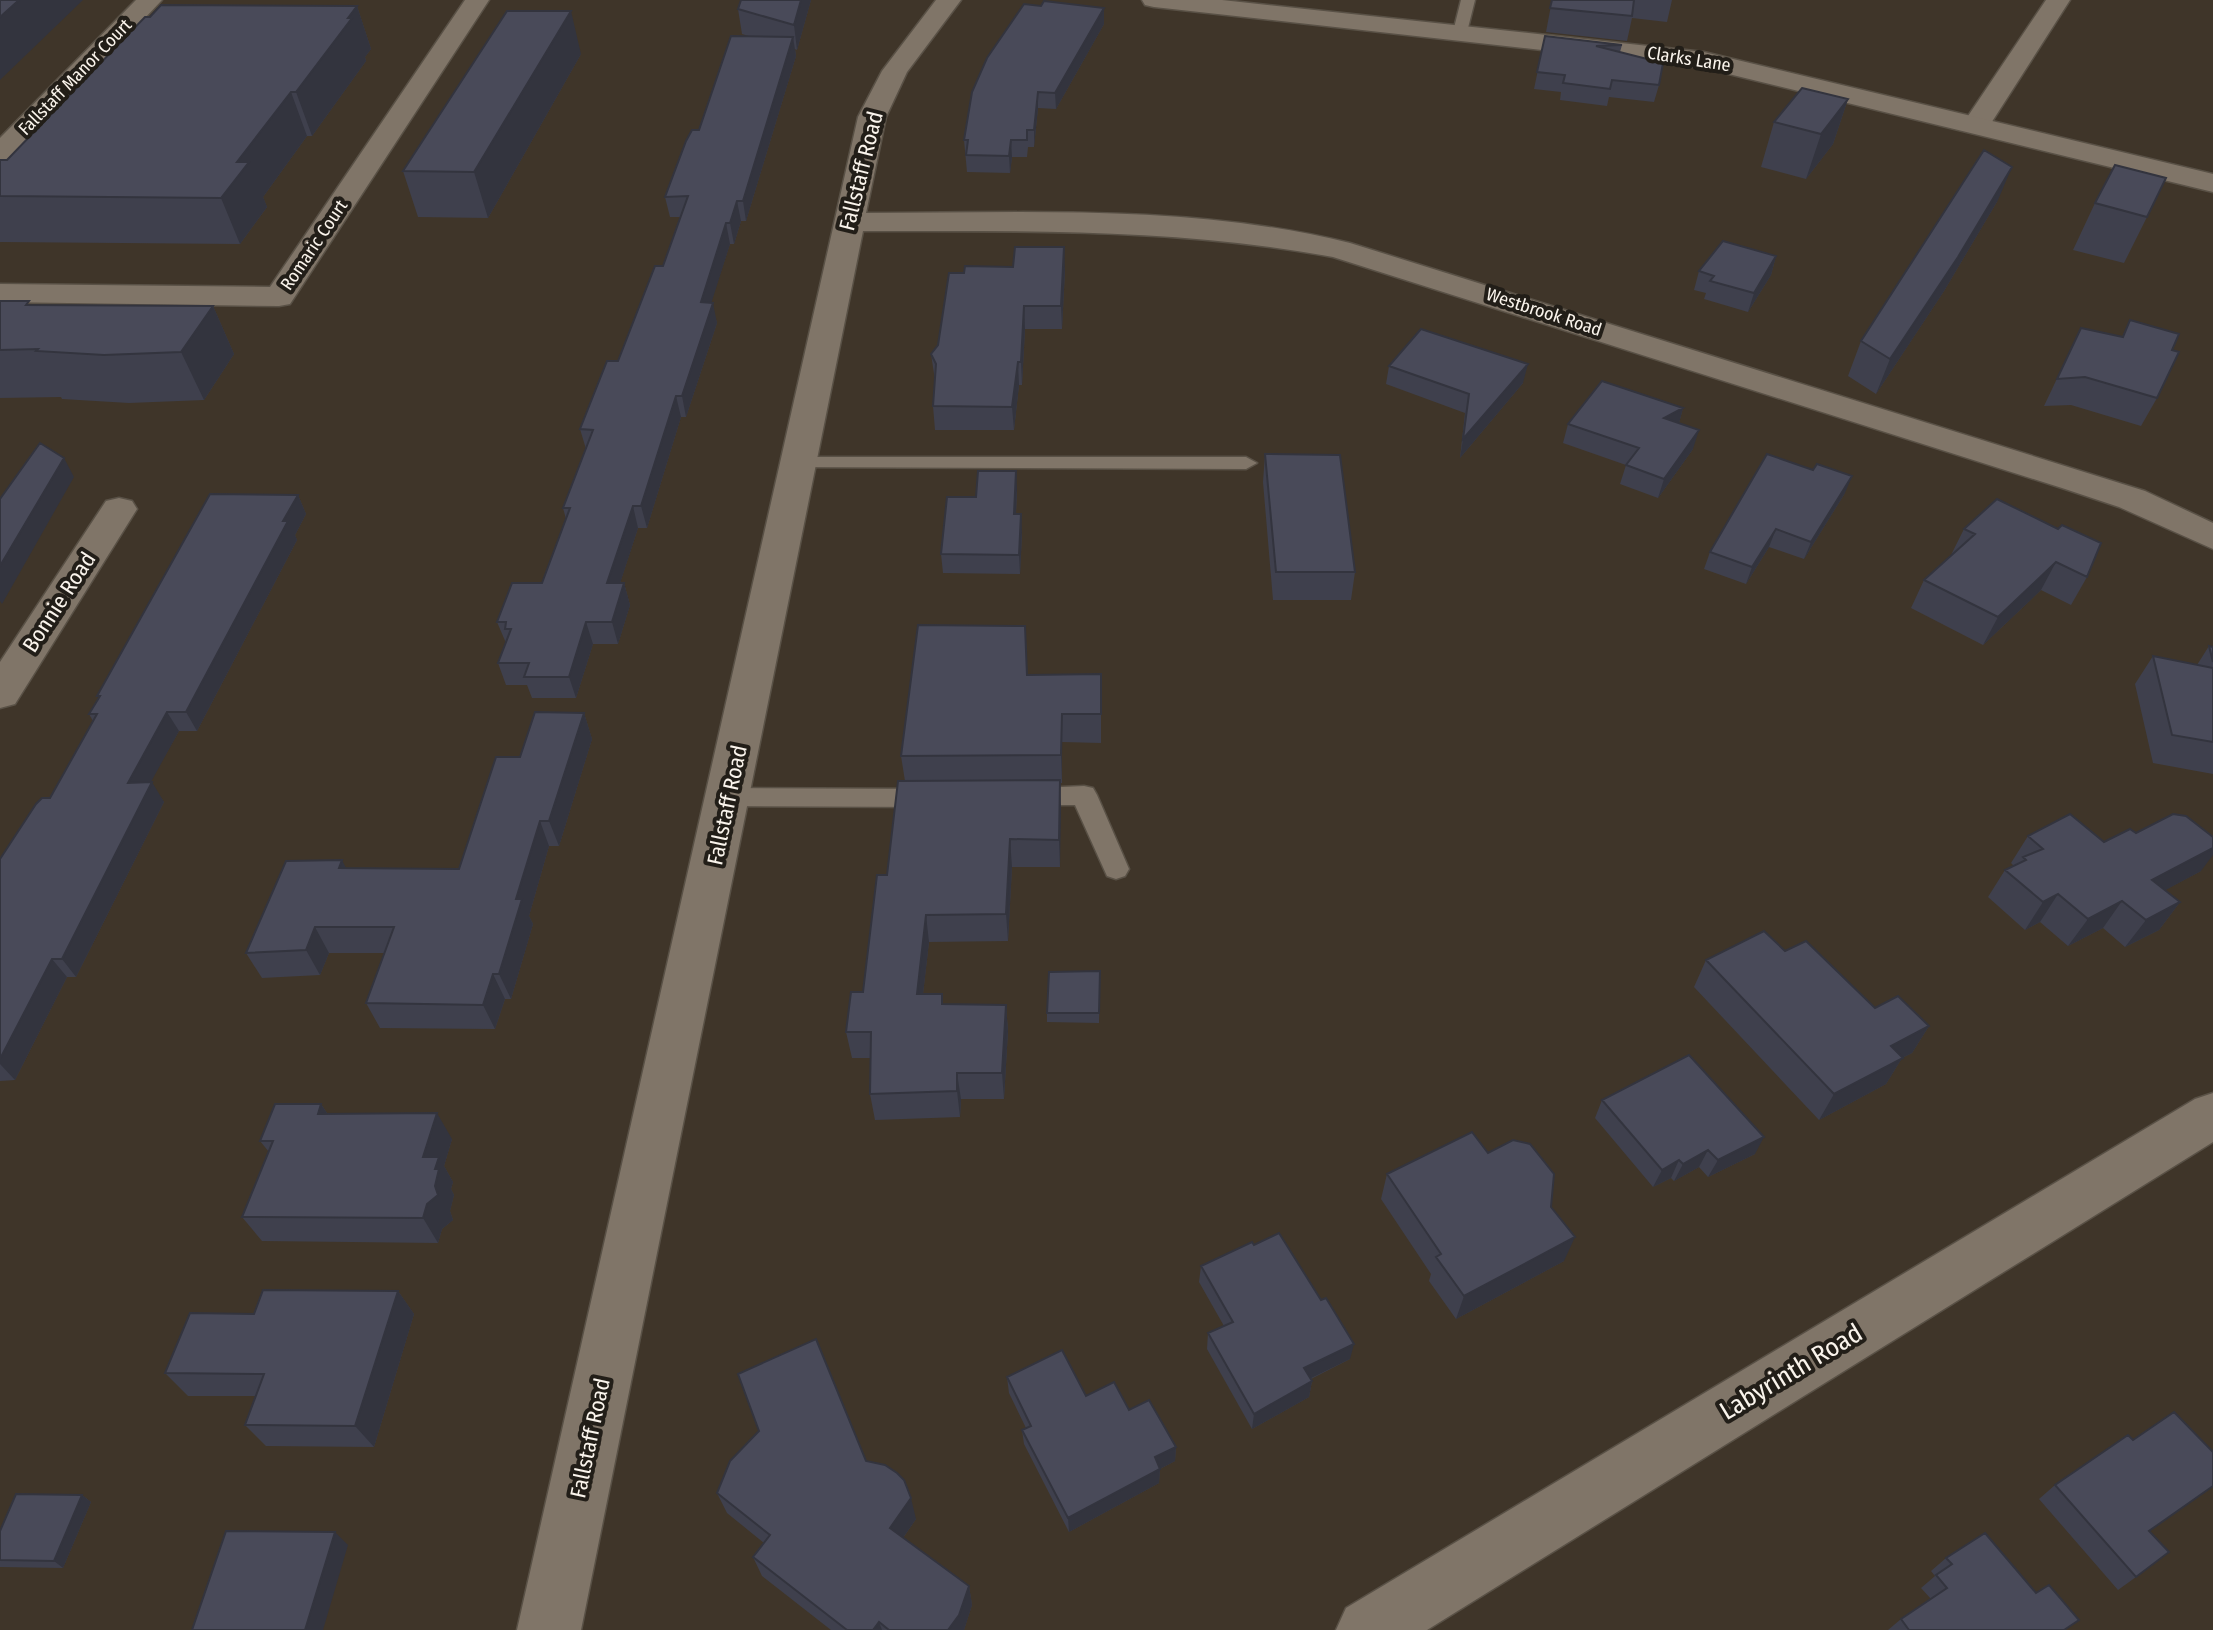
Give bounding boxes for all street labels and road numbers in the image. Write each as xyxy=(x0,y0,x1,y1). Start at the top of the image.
street label: Fallstaff Manor Court xyxy=(14,14,136,140)
street label: Clarks Lane xyxy=(1646,42,1732,76)
street label: Fallstaff Road xyxy=(833,109,889,233)
street label: Romaric Court xyxy=(276,196,352,294)
street label: Westbrook Road xyxy=(1484,283,1604,341)
street label: Bonnie Road xyxy=(17,547,101,657)
street label: Fallstaff Road xyxy=(701,743,753,867)
street label: Labyrinth Road xyxy=(1714,1317,1868,1427)
street label: Fallstaff Road xyxy=(564,1376,616,1500)

